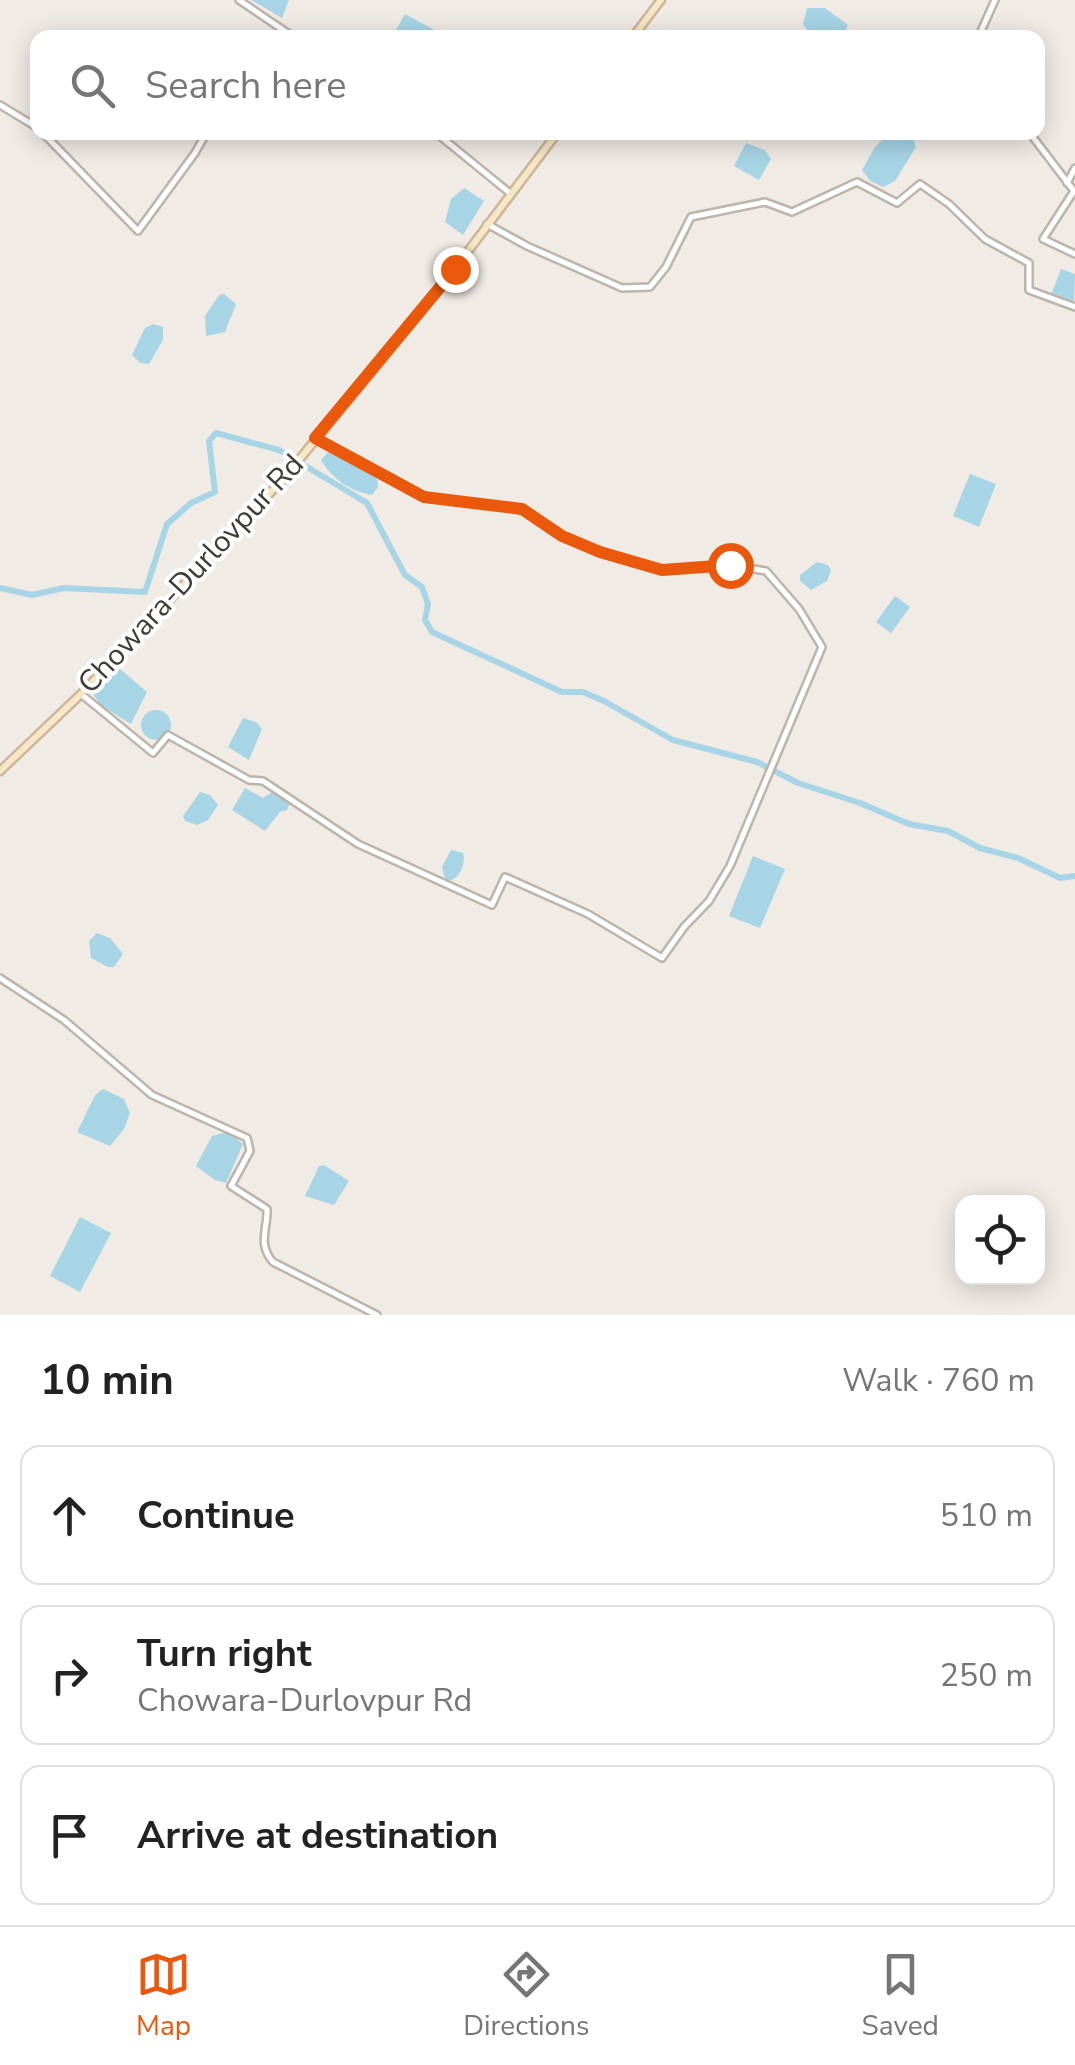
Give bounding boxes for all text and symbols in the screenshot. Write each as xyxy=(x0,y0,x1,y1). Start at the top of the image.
search box xyxy=(30,30,1045,140)
icon: search xyxy=(65,58,120,113)
text: Search here xyxy=(145,60,346,111)
route end xyxy=(433,247,479,293)
street label: Chowara-Durlovpur Rd xyxy=(69,445,313,703)
route start xyxy=(708,543,754,589)
map controls xyxy=(955,1195,1045,1285)
button: locate xyxy=(955,1195,1045,1285)
text: 10 min xyxy=(40,1352,174,1409)
text: Walk · 760 m xyxy=(842,1359,1035,1402)
icon: ahead xyxy=(42,1488,97,1543)
text: Continue xyxy=(137,1490,295,1541)
text: 510 m xyxy=(940,1494,1033,1537)
text: Turn right xyxy=(137,1628,312,1679)
icon: right xyxy=(42,1648,97,1703)
text: 250 m xyxy=(940,1654,1033,1697)
text: Chowara-Durlovpur Rd xyxy=(137,1679,472,1722)
icon: arrive xyxy=(42,1808,97,1863)
text: Arrive at destination xyxy=(137,1810,498,1861)
tab: Map xyxy=(136,1947,191,2045)
tab: Directions xyxy=(463,1947,589,2045)
tab: Saved xyxy=(862,1947,939,2045)

